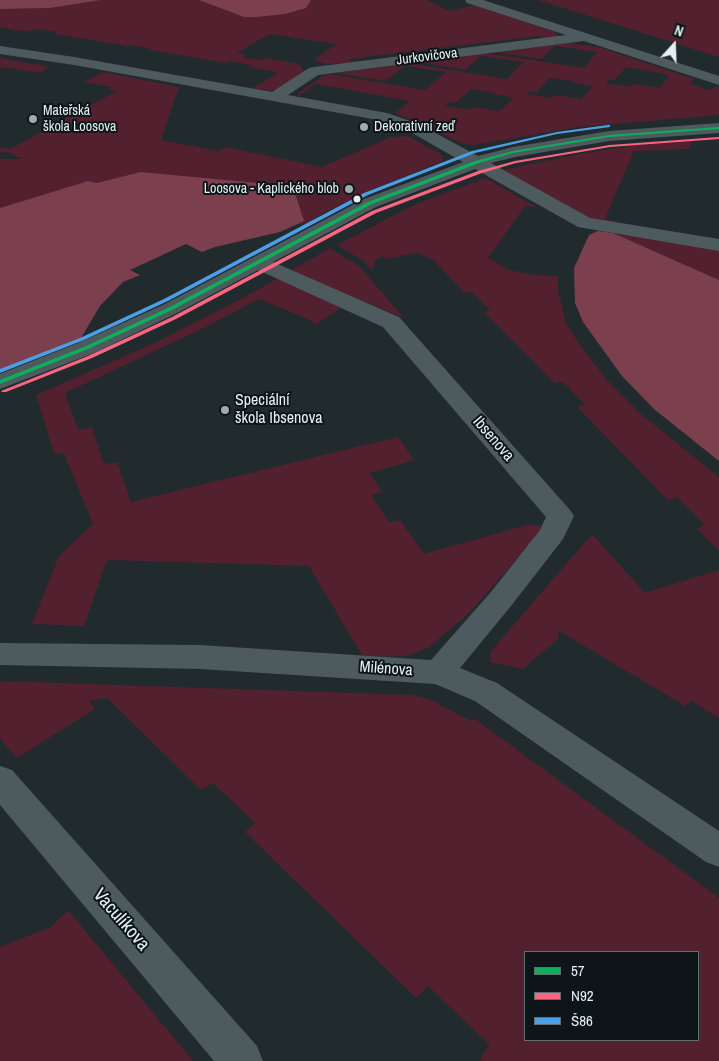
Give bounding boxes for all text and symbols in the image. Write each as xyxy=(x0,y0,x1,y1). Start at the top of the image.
north arrow xyxy=(649,20,699,70)
text: N xyxy=(672,21,686,41)
street label: Jurkovičova xyxy=(396,45,458,69)
place label: Mateřská škola Loosova xyxy=(43,103,116,136)
marker: Mateřská škola Loosova xyxy=(27,113,39,125)
place label: Dekorativní zeď xyxy=(374,119,454,135)
marker: Dekorativní zeď xyxy=(358,121,370,133)
place label: Loosova - Kaplického blob xyxy=(204,181,339,197)
marker: Loosova - Kaplického blob xyxy=(343,183,355,195)
unlabelled marker xyxy=(352,194,362,204)
place label: Speciální škola Ibsenova xyxy=(235,391,323,429)
marker: Speciální škola Ibsenova xyxy=(219,404,231,416)
street label: Ibsenova xyxy=(468,413,518,465)
street label: Milénova xyxy=(359,658,413,680)
street label: Vaculíkova xyxy=(88,884,154,956)
legend xyxy=(524,951,699,1041)
text: 57 xyxy=(571,960,585,981)
text: N92 xyxy=(571,985,594,1006)
text: Š86 xyxy=(571,1010,593,1031)

